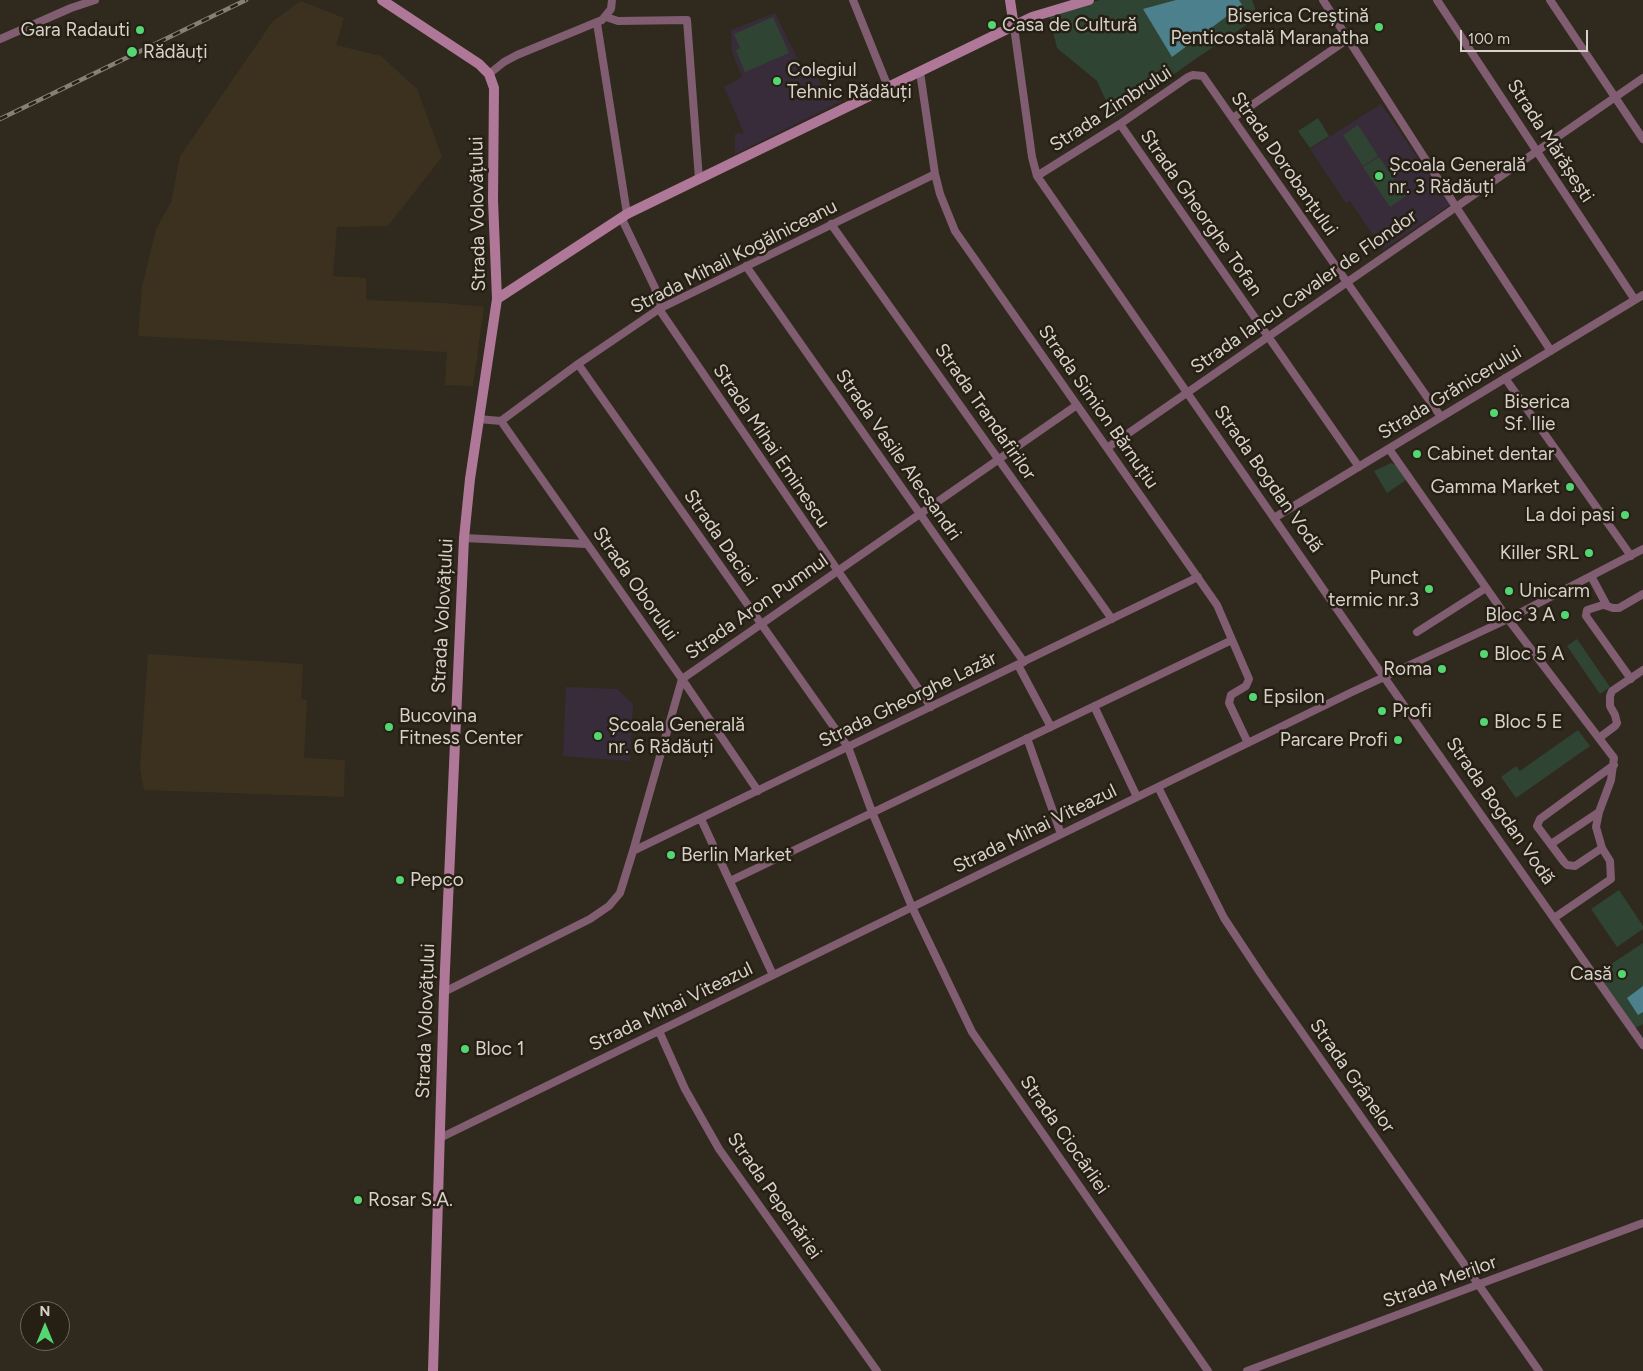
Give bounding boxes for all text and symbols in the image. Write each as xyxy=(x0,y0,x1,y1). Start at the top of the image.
place label: Biserica Creștină Penticostală Maranatha xyxy=(1170,5,1369,49)
place label: Casa de Cultură xyxy=(1002,14,1137,36)
place label: Gara Radauti xyxy=(20,19,130,41)
marker: Casa de Cultură xyxy=(986,19,998,31)
scale bar xyxy=(1463,20,1590,52)
marker: Biserica Creștină Penticostală Maranatha xyxy=(1373,21,1385,33)
marker: Gara Radauti xyxy=(134,24,146,36)
text: 100 m xyxy=(1468,30,1510,48)
place label: Rădăuți xyxy=(143,41,208,63)
marker: Rădăuți xyxy=(125,45,139,59)
place label: Colegiul Tehnic Rădăuți xyxy=(787,59,912,103)
street label: Strada Zimbrului xyxy=(1046,61,1176,157)
marker: Colegiul Tehnic Rădăuți xyxy=(771,75,783,87)
street label: Strada Mărășești xyxy=(1502,75,1598,207)
street label: Strada Dorobanțului xyxy=(1226,88,1342,240)
street label: Strada Gheorghe Tofan xyxy=(1135,125,1267,301)
street label: Strada Volovățului xyxy=(465,136,491,292)
place label: Școala Generală nr. 3 Rădăuți xyxy=(1389,154,1526,198)
marker: Școala Generală nr. 3 Rădăuți xyxy=(1373,170,1385,182)
street label: Strada Mihail Kogălniceanu xyxy=(627,195,841,319)
street label: Strada Iancu Cavaler de Flondor xyxy=(1187,205,1421,379)
street label: Strada Simion Bărnuțiu xyxy=(1033,321,1163,493)
street label: Strada Trandafirilor xyxy=(929,339,1041,485)
street label: Strada Grănicerului xyxy=(1374,341,1526,445)
street label: Strada Mihai Eminescu xyxy=(708,360,834,532)
street label: Strada Vasile Alecsandri xyxy=(830,365,966,545)
place label: Biserica Sf. Ilie xyxy=(1504,391,1570,435)
street label: Strada Bogdan Vodă xyxy=(1209,401,1327,557)
marker: Biserica Sf. Ilie xyxy=(1488,407,1500,419)
place label: Cabinet dentar xyxy=(1427,443,1554,465)
marker: Cabinet dentar xyxy=(1411,448,1423,460)
place label: Gamma Market xyxy=(1430,476,1560,498)
marker: Gamma Market xyxy=(1564,481,1576,493)
street label: Strada Daciei xyxy=(678,485,762,591)
place label: La doi pasi xyxy=(1525,504,1615,526)
marker: La doi pasi xyxy=(1619,509,1631,521)
street label: Strada Oborului xyxy=(587,523,683,645)
street label: Strada Volovățului xyxy=(428,538,458,694)
place label: Killer SRL xyxy=(1500,542,1579,564)
marker: Killer SRL xyxy=(1583,547,1595,559)
street label: Strada Aron Pumnul xyxy=(681,549,833,665)
place label: Punct termic nr.3 xyxy=(1328,567,1419,611)
place label: Unicarm xyxy=(1519,580,1590,602)
marker: Punct termic nr.3 xyxy=(1423,583,1435,595)
marker: Unicarm xyxy=(1503,585,1515,597)
place label: Bloc 3 A xyxy=(1485,604,1555,626)
marker: Bloc 3 A xyxy=(1559,609,1571,621)
place label: Bloc 5 A xyxy=(1494,643,1564,665)
street label: Strada Gheorghe Lazăr xyxy=(815,647,1001,753)
marker: Bloc 5 A xyxy=(1478,648,1490,660)
place label: Roma xyxy=(1383,658,1432,680)
marker: Roma xyxy=(1436,663,1448,675)
place label: Epsilon xyxy=(1263,686,1325,708)
marker: Epsilon xyxy=(1247,691,1259,703)
place label: Profi xyxy=(1392,700,1432,722)
place label: Bucovina Fitness Center xyxy=(399,705,523,749)
marker: Profi xyxy=(1376,705,1388,717)
place label: Bloc 5 E xyxy=(1494,711,1563,733)
place label: Școala Generală nr. 6 Rădăuți xyxy=(608,714,745,758)
marker: Bloc 5 E xyxy=(1478,716,1490,728)
marker: Bucovina Fitness Center xyxy=(383,721,395,733)
place label: Parcare Profi xyxy=(1280,729,1388,751)
marker: Școala Generală nr. 6 Rădăuți xyxy=(592,730,604,742)
street label: Strada Bogdan Vodă xyxy=(1441,733,1559,889)
marker: Parcare Profi xyxy=(1392,734,1404,746)
street label: Strada Mihai Viteazul xyxy=(949,779,1121,879)
place label: Berlin Market xyxy=(681,844,792,866)
marker: Berlin Market xyxy=(665,849,677,861)
place label: Pepco xyxy=(410,869,464,891)
marker: Pepco xyxy=(394,874,406,886)
street label: Strada Volovățului xyxy=(412,943,440,1099)
street label: Strada Mihai Viteazul xyxy=(585,957,757,1057)
place label: Casă xyxy=(1570,963,1612,985)
marker: Casă xyxy=(1616,968,1628,980)
street label: Strada Grânelor xyxy=(1304,1015,1400,1137)
place label: Bloc 1 xyxy=(475,1038,525,1060)
marker: Bloc 1 xyxy=(459,1043,471,1055)
street label: Strada Ciocârliei xyxy=(1015,1071,1113,1199)
street label: Strada Pepenăriei xyxy=(722,1128,826,1264)
place label: Rosar S.A. xyxy=(368,1189,453,1211)
marker: Rosar S.A. xyxy=(352,1194,364,1206)
street label: Strada Merilor xyxy=(1380,1251,1500,1313)
north arrow xyxy=(20,1301,70,1351)
text: N xyxy=(40,1303,50,1320)

